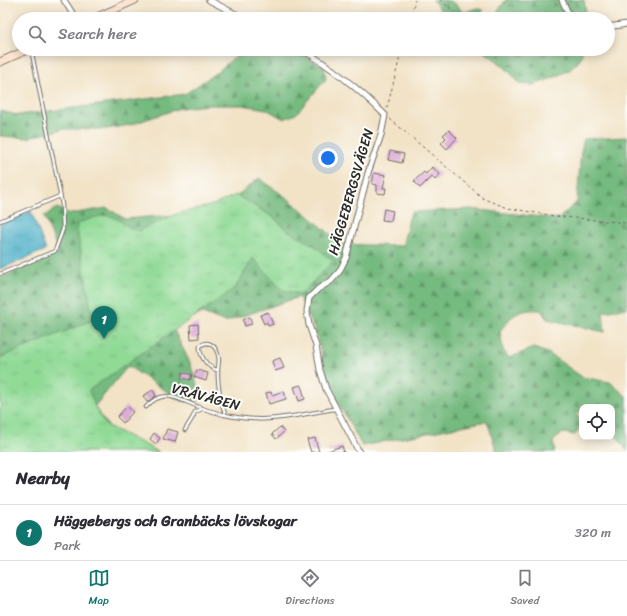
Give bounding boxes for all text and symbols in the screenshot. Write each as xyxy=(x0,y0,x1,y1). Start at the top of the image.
search box xyxy=(12,12,615,56)
text: Search here xyxy=(58,21,137,47)
icon: search xyxy=(26,23,48,45)
street label: HÄGGEBERGSVÄGEN xyxy=(321,125,381,258)
your location xyxy=(318,148,338,168)
pin: 1 xyxy=(91,306,117,339)
street label: VRÅVÄGEN xyxy=(169,376,243,418)
map controls xyxy=(579,404,615,440)
button: locate xyxy=(579,404,615,440)
text: Nearby xyxy=(16,463,70,493)
text: Häggebergs och Granbäcks lövskogar xyxy=(54,508,297,534)
text: 1 xyxy=(26,521,32,544)
text: 320 m xyxy=(575,521,611,544)
text: Park xyxy=(54,534,81,557)
tab: Map xyxy=(88,567,110,610)
tab: Directions xyxy=(285,567,335,610)
tab: Saved xyxy=(510,567,539,610)

